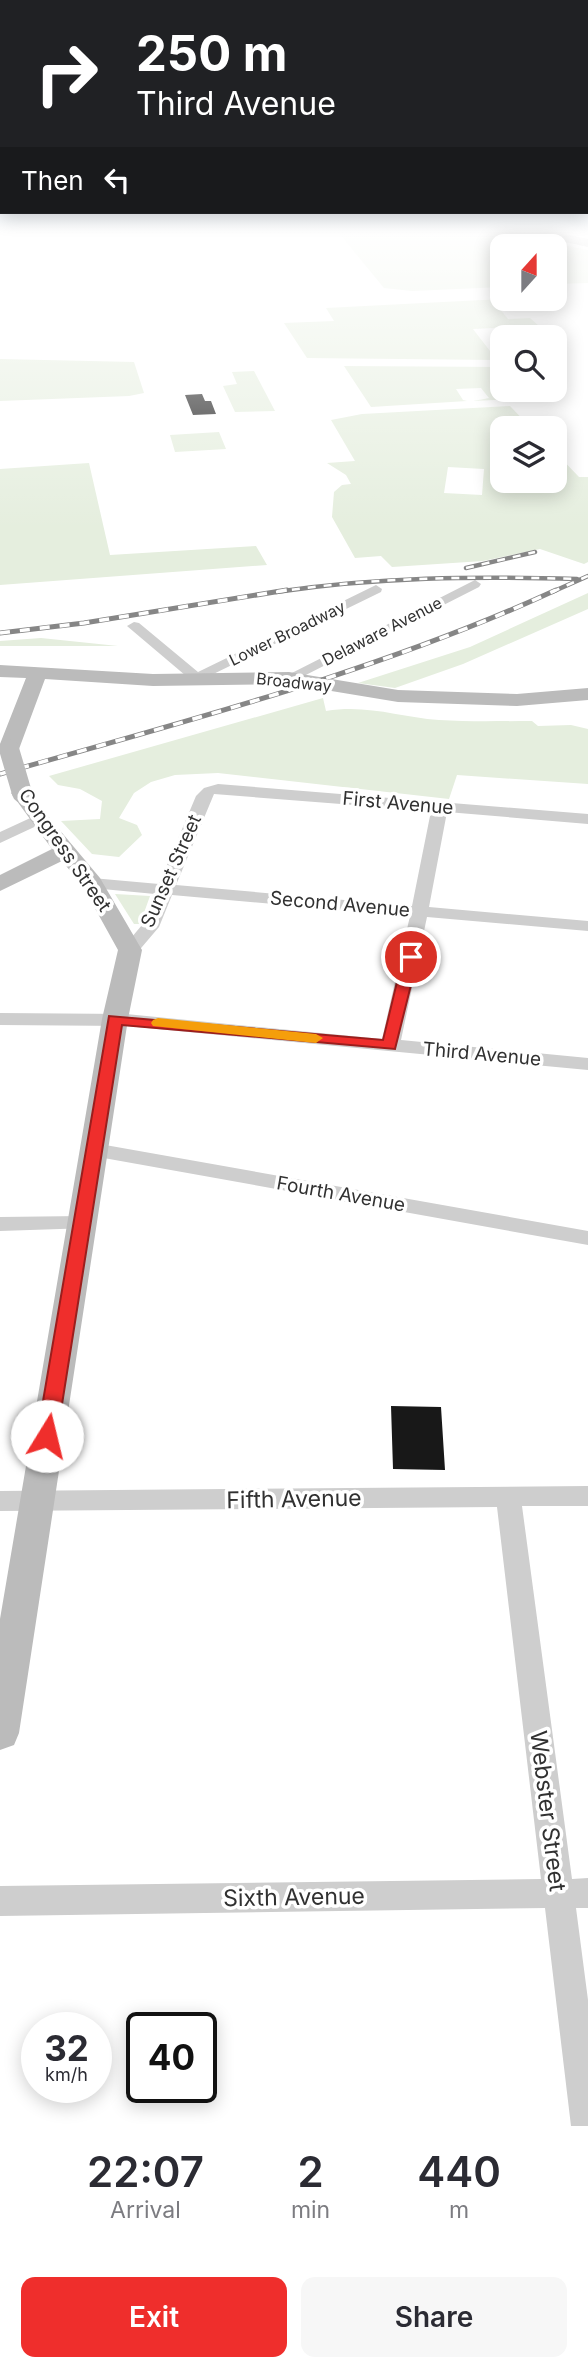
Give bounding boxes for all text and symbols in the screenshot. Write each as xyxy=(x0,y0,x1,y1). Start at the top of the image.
text: 250 m xyxy=(136,24,288,83)
icon: right xyxy=(21,28,112,119)
text: Third Avenue xyxy=(136,84,336,123)
icon: left xyxy=(98,161,136,199)
text: Then xyxy=(21,165,84,196)
north arrow xyxy=(490,234,567,312)
map controls xyxy=(490,234,567,493)
button: search xyxy=(490,325,567,402)
button: layers xyxy=(490,416,567,493)
street label: Delaware Avenue xyxy=(319,592,445,670)
street label: Lower Broadway xyxy=(226,596,348,670)
street label: Broadway xyxy=(255,668,333,696)
street label: Congress Street xyxy=(14,784,116,916)
street label: First Avenue xyxy=(342,787,454,819)
street label: Sunset Street xyxy=(136,811,206,931)
street label: Second Avenue xyxy=(269,886,411,922)
pin xyxy=(381,927,441,987)
icon: arrive xyxy=(392,938,430,976)
street label: Third Avenue xyxy=(422,1037,542,1071)
street label: Fourth Avenue xyxy=(275,1171,407,1217)
position arrow xyxy=(10,1399,84,1473)
street label: Fifth Avenue xyxy=(226,1484,362,1514)
street label: Webster Street xyxy=(524,1729,572,1894)
street label: Sixth Avenue xyxy=(223,1882,365,1912)
speed limit sign: 40 xyxy=(126,2012,217,2103)
text: 32 xyxy=(44,2027,89,2069)
text: km/h xyxy=(45,2064,88,2085)
text: 22:07 xyxy=(87,2146,204,2197)
text: 2 xyxy=(297,2146,324,2197)
text: 440 xyxy=(417,2146,501,2197)
text: Arrival xyxy=(110,2196,181,2224)
text: min xyxy=(291,2196,330,2224)
text: m xyxy=(449,2196,469,2224)
button: Exit xyxy=(21,2277,287,2357)
button: Share xyxy=(301,2277,567,2357)

